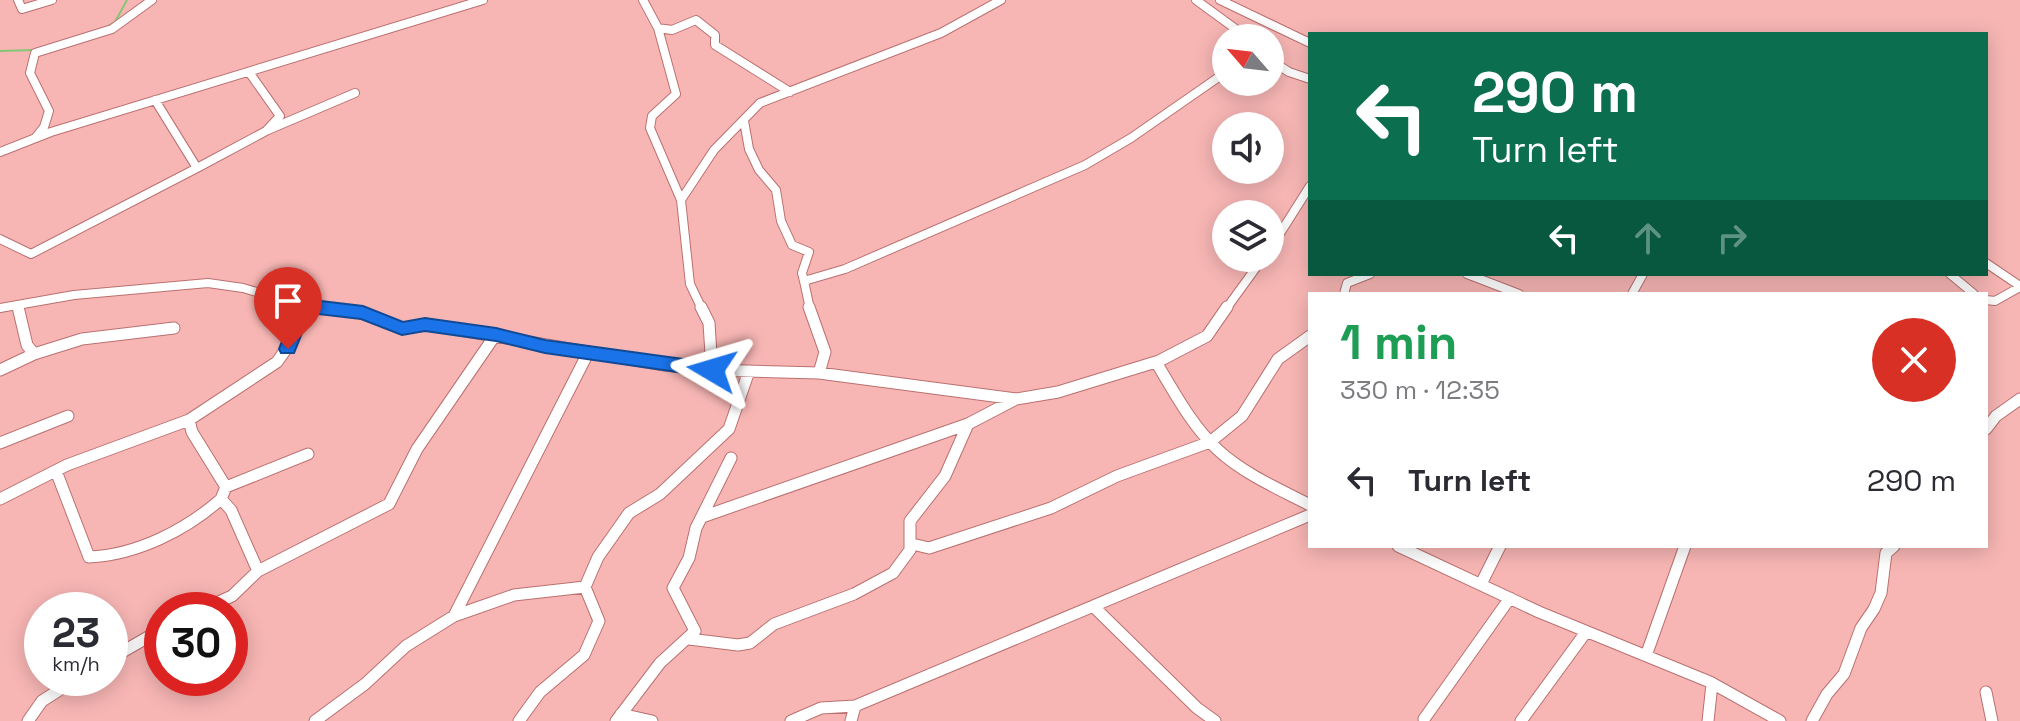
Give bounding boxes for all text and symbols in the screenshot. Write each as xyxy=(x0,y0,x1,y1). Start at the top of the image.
north arrow xyxy=(1212,24,1284,96)
map controls xyxy=(1212,24,1284,272)
text: 290 m xyxy=(1472,57,1638,128)
icon: left xyxy=(1340,64,1444,168)
button: sound xyxy=(1212,112,1284,184)
text: Turn left xyxy=(1472,127,1619,173)
button: layers xyxy=(1212,200,1284,272)
icon: left xyxy=(1542,216,1586,260)
icon: ahead xyxy=(1626,216,1670,260)
icon: right xyxy=(1710,216,1754,260)
pin xyxy=(254,267,322,349)
icon: arrive xyxy=(266,279,310,323)
text: 1 min xyxy=(1340,312,1457,373)
button: close xyxy=(1872,318,1956,402)
position arrow xyxy=(670,328,754,412)
text: 330 m · 12:35 xyxy=(1340,373,1500,407)
icon: left xyxy=(1340,458,1384,502)
text: Turn left xyxy=(1408,461,1531,500)
text: 290 m xyxy=(1867,461,1956,500)
speed limit sign: 30 xyxy=(144,592,248,696)
text: 23 xyxy=(52,608,100,659)
text: km/h xyxy=(52,651,100,677)

